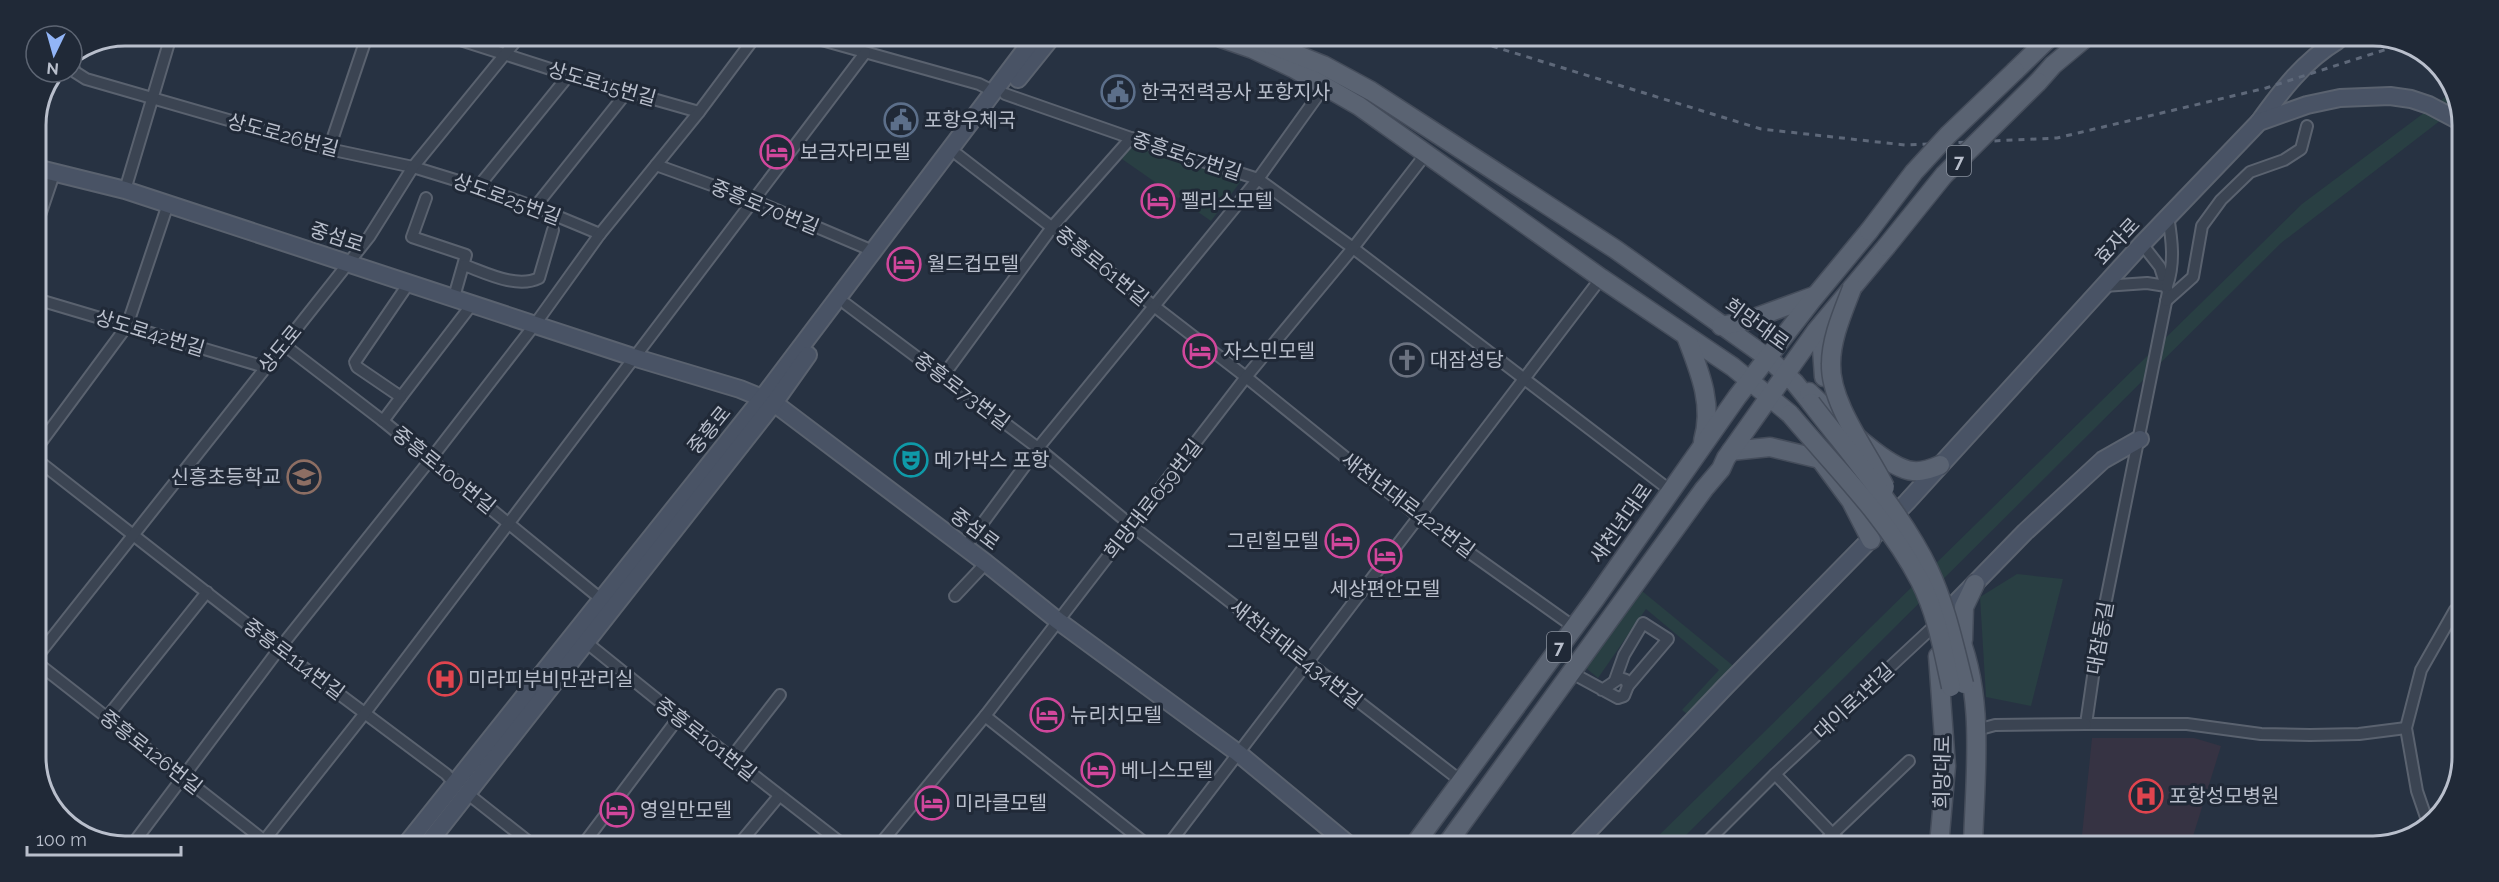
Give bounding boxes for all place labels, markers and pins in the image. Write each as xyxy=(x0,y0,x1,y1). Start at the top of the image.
public building icon: 한국전력공사 포항지사 xyxy=(1100,74,1136,110)
place label: 한국전력공사 포항지사 xyxy=(1141,80,1330,104)
public building icon: 포항우체국 xyxy=(883,102,919,138)
place label: 포항우체국 xyxy=(924,108,1016,132)
hotel icon: 보금자리모텔 xyxy=(759,134,795,170)
place label: 보금자리모텔 xyxy=(800,140,910,164)
hotel icon: 펠리스모텔 xyxy=(1140,183,1176,219)
place label: 펠리스모텔 xyxy=(1181,189,1273,213)
hotel icon: 월드컵모텔 xyxy=(886,246,922,282)
place label: 월드컵모텔 xyxy=(927,252,1019,276)
hotel icon: 자스민모텔 xyxy=(1182,333,1218,369)
place label: 자스민모텔 xyxy=(1223,339,1315,363)
church icon: 대잠성당 xyxy=(1389,342,1425,378)
place label: 대잠성당 xyxy=(1430,348,1504,372)
theatre icon: 메가박스 포항 xyxy=(893,442,929,478)
place label: 메가박스 포항 xyxy=(934,448,1050,472)
school or university icon: 신흥초등학교 xyxy=(286,459,322,495)
place label: 신흥초등학교 xyxy=(171,465,281,489)
hotel icon: 그린힐모텔 xyxy=(1324,523,1360,559)
place label: 그린힐모텔 xyxy=(1227,529,1319,553)
hotel icon: 세상편안모텔 xyxy=(1367,538,1403,574)
place label: 세상편안모텔 xyxy=(1330,577,1440,601)
hospital icon: 미라피부비만관리실 xyxy=(427,661,463,697)
place label: 미라피부비만관리실 xyxy=(468,667,634,691)
hotel icon: 뉴리치모텔 xyxy=(1029,697,1065,733)
place label: 뉴리치모텔 xyxy=(1070,703,1162,727)
hotel icon: 베니스모텔 xyxy=(1080,752,1116,788)
place label: 베니스모텔 xyxy=(1121,758,1213,782)
hospital icon: 포항성모병원 xyxy=(2128,778,2164,814)
place label: 포항성모병원 xyxy=(2169,784,2279,808)
hotel icon: 미라클모텔 xyxy=(914,785,950,821)
place label: 미라클모텔 xyxy=(955,791,1047,815)
hotel icon: 영일만모텔 xyxy=(599,792,635,828)
place label: 영일만모텔 xyxy=(640,798,732,822)

